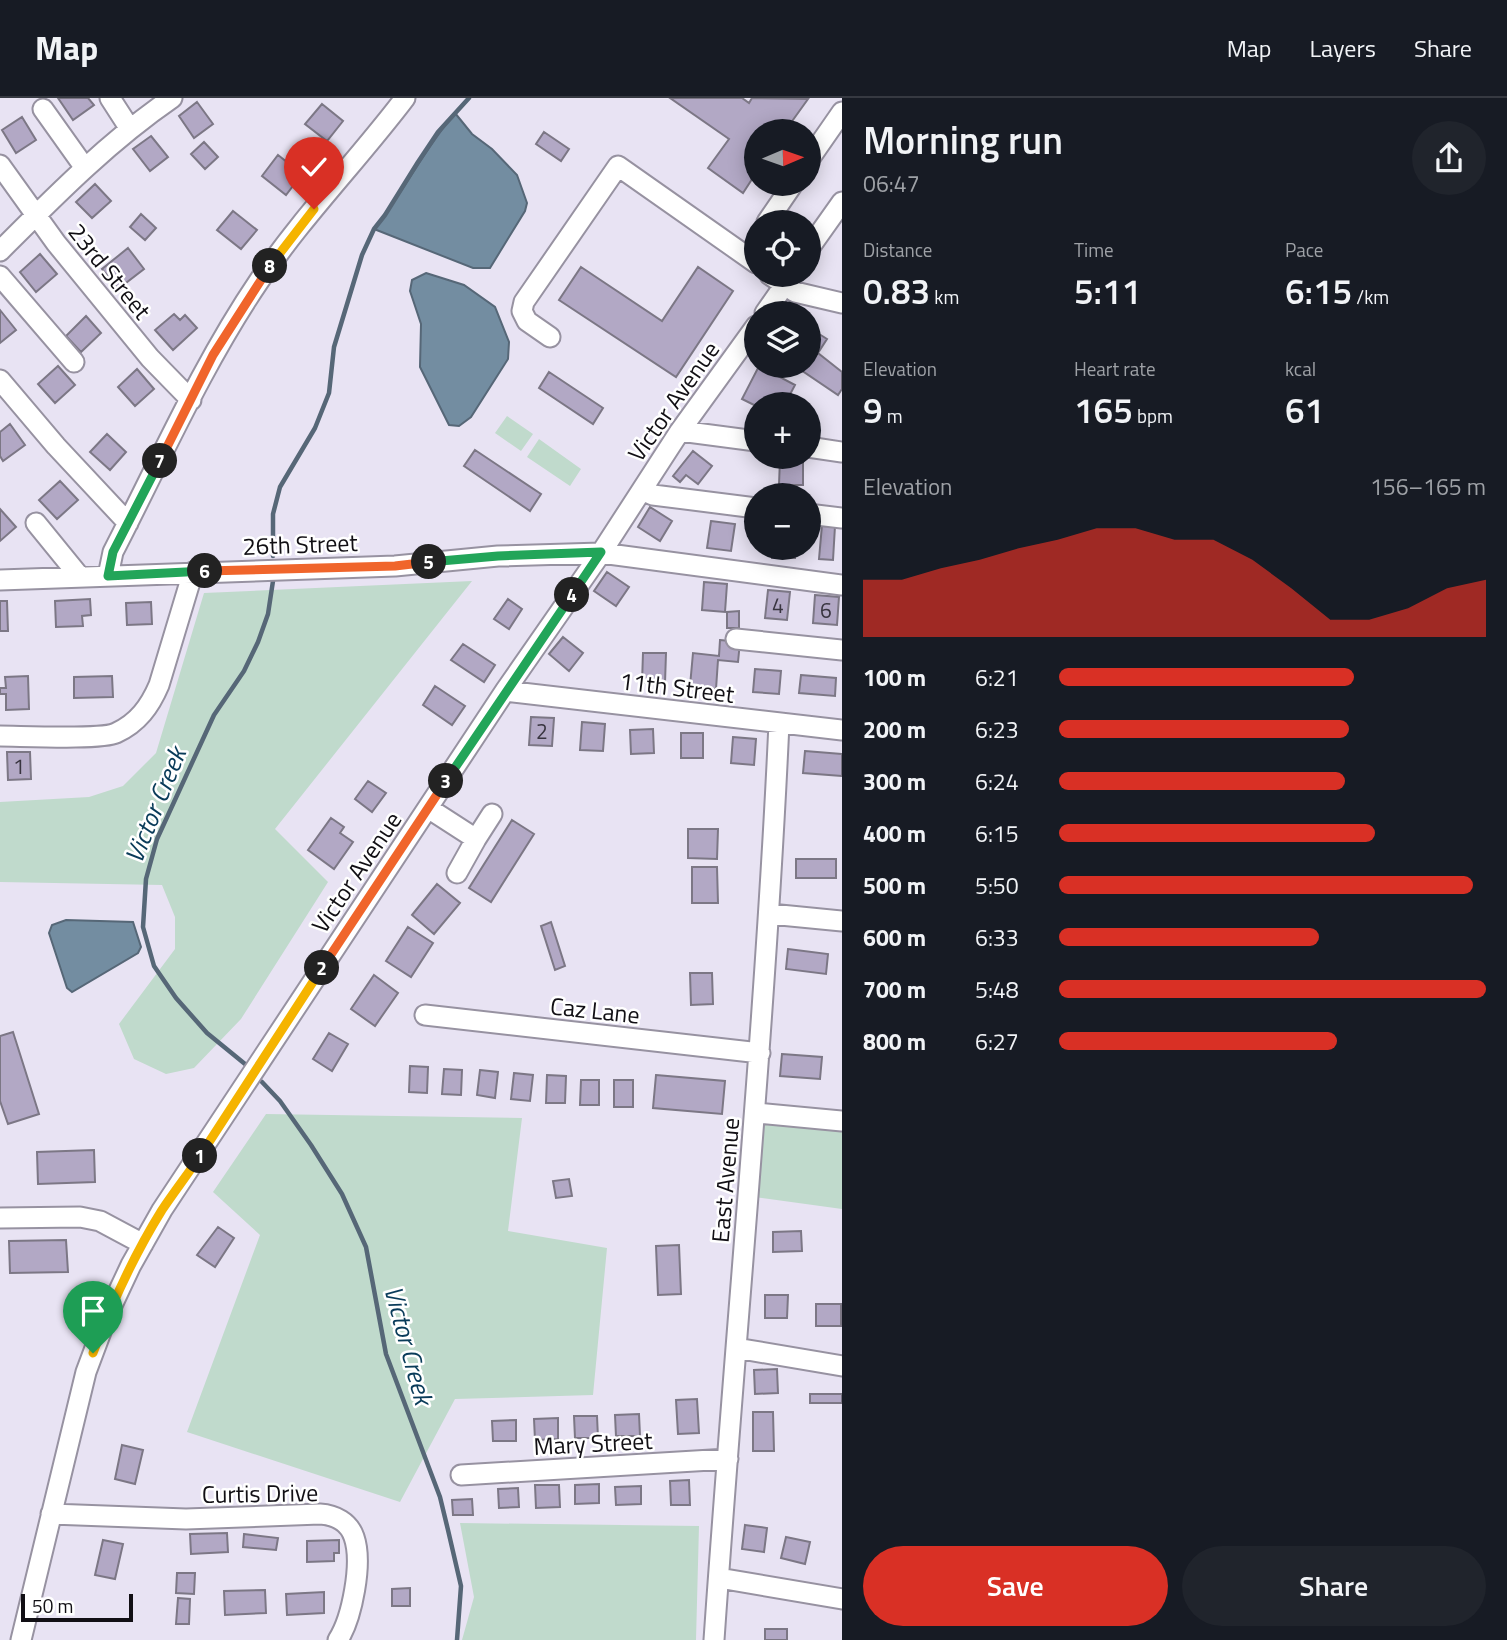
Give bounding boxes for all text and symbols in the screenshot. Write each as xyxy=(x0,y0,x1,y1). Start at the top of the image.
text: Map xyxy=(35,23,98,73)
text: Map xyxy=(1227,30,1272,66)
text: Layers xyxy=(1310,30,1376,66)
text: Share xyxy=(1414,30,1472,66)
text: Morning run xyxy=(863,111,1063,169)
north arrow xyxy=(744,119,821,196)
map controls xyxy=(744,119,821,560)
button: share xyxy=(1412,121,1486,195)
pin xyxy=(284,137,344,209)
icon: check xyxy=(295,148,333,186)
text: 06:47 xyxy=(863,166,920,201)
button: locate xyxy=(744,210,821,287)
street label: 23rd Street xyxy=(60,215,160,327)
text: Distance xyxy=(863,235,932,264)
text: Time xyxy=(1074,235,1114,264)
text: Pace xyxy=(1285,235,1323,264)
pin: 8 xyxy=(252,248,288,284)
text: 8 xyxy=(264,251,275,280)
text: 0.83 xyxy=(863,264,930,318)
text: 5:11 xyxy=(1074,264,1141,318)
text: 6:15 xyxy=(1285,264,1352,318)
text: km xyxy=(930,282,959,311)
text: /km xyxy=(1352,282,1389,311)
button: layers xyxy=(744,301,821,378)
street label: Victor Avenue xyxy=(618,334,728,468)
text: Elevation xyxy=(863,354,937,383)
text: Heart rate xyxy=(1074,354,1156,383)
text: kcal xyxy=(1285,354,1316,383)
text: 9 xyxy=(863,383,883,437)
text: 165 xyxy=(1074,383,1133,437)
text: 61 xyxy=(1285,383,1324,437)
button: + xyxy=(744,392,821,469)
text: m xyxy=(883,401,903,430)
text: bpm xyxy=(1133,401,1173,430)
pin: 7 xyxy=(142,444,178,478)
text: 7 xyxy=(154,446,165,475)
text: Elevation xyxy=(863,469,952,504)
text: 156–165 m xyxy=(1370,469,1486,504)
button: − xyxy=(744,483,821,560)
street label: 26th Street xyxy=(242,524,359,564)
pin: 5 xyxy=(412,545,446,580)
text: 5 xyxy=(423,547,434,576)
pin: 6 xyxy=(188,554,222,588)
text: 6 xyxy=(199,556,210,585)
pin: 4 xyxy=(554,578,590,612)
text: 4 xyxy=(566,580,577,609)
house number: 4 xyxy=(772,589,784,621)
house number: 6 xyxy=(820,594,832,626)
text: 100 m xyxy=(863,660,926,695)
text: 6:21 xyxy=(975,660,1019,695)
street label: 11th Street xyxy=(618,662,737,712)
text: 200 m xyxy=(863,712,926,747)
text: 6:23 xyxy=(975,712,1019,747)
house number: 2 xyxy=(536,715,548,747)
water label: Victor Creek xyxy=(114,738,197,869)
house number: 1 xyxy=(13,750,25,782)
pin: 3 xyxy=(428,764,464,798)
text: 300 m xyxy=(863,764,926,799)
text: 6:24 xyxy=(975,764,1019,799)
text: 3 xyxy=(440,766,451,795)
street label: Victor Avenue xyxy=(302,804,410,940)
text: 400 m xyxy=(863,816,926,851)
text: 6:15 xyxy=(975,816,1019,851)
text: 500 m xyxy=(863,868,926,903)
text: 5:50 xyxy=(975,868,1019,903)
text: 600 m xyxy=(863,920,926,955)
text: 6:33 xyxy=(975,920,1019,955)
pin: 2 xyxy=(304,950,340,986)
text: 2 xyxy=(316,953,327,982)
text: 700 m xyxy=(863,972,926,1007)
text: 5:48 xyxy=(975,972,1019,1007)
street label: Caz Lane xyxy=(548,987,642,1033)
text: 800 m xyxy=(863,1024,926,1059)
text: 6:27 xyxy=(975,1024,1019,1059)
street label: East Avenue xyxy=(702,1116,748,1244)
pin: 1 xyxy=(182,1138,218,1174)
text: 1 xyxy=(194,1141,205,1170)
pin xyxy=(63,1281,123,1353)
water label: Victor Creek xyxy=(374,1281,444,1412)
icon: arrive xyxy=(74,1292,112,1330)
street label: Mary Street xyxy=(533,1422,654,1464)
street label: Curtis Drive xyxy=(201,1474,319,1512)
button: Save xyxy=(863,1546,1168,1626)
button: Share xyxy=(1182,1546,1486,1626)
scale bar xyxy=(21,1591,133,1623)
text: 50 m xyxy=(32,1591,73,1620)

